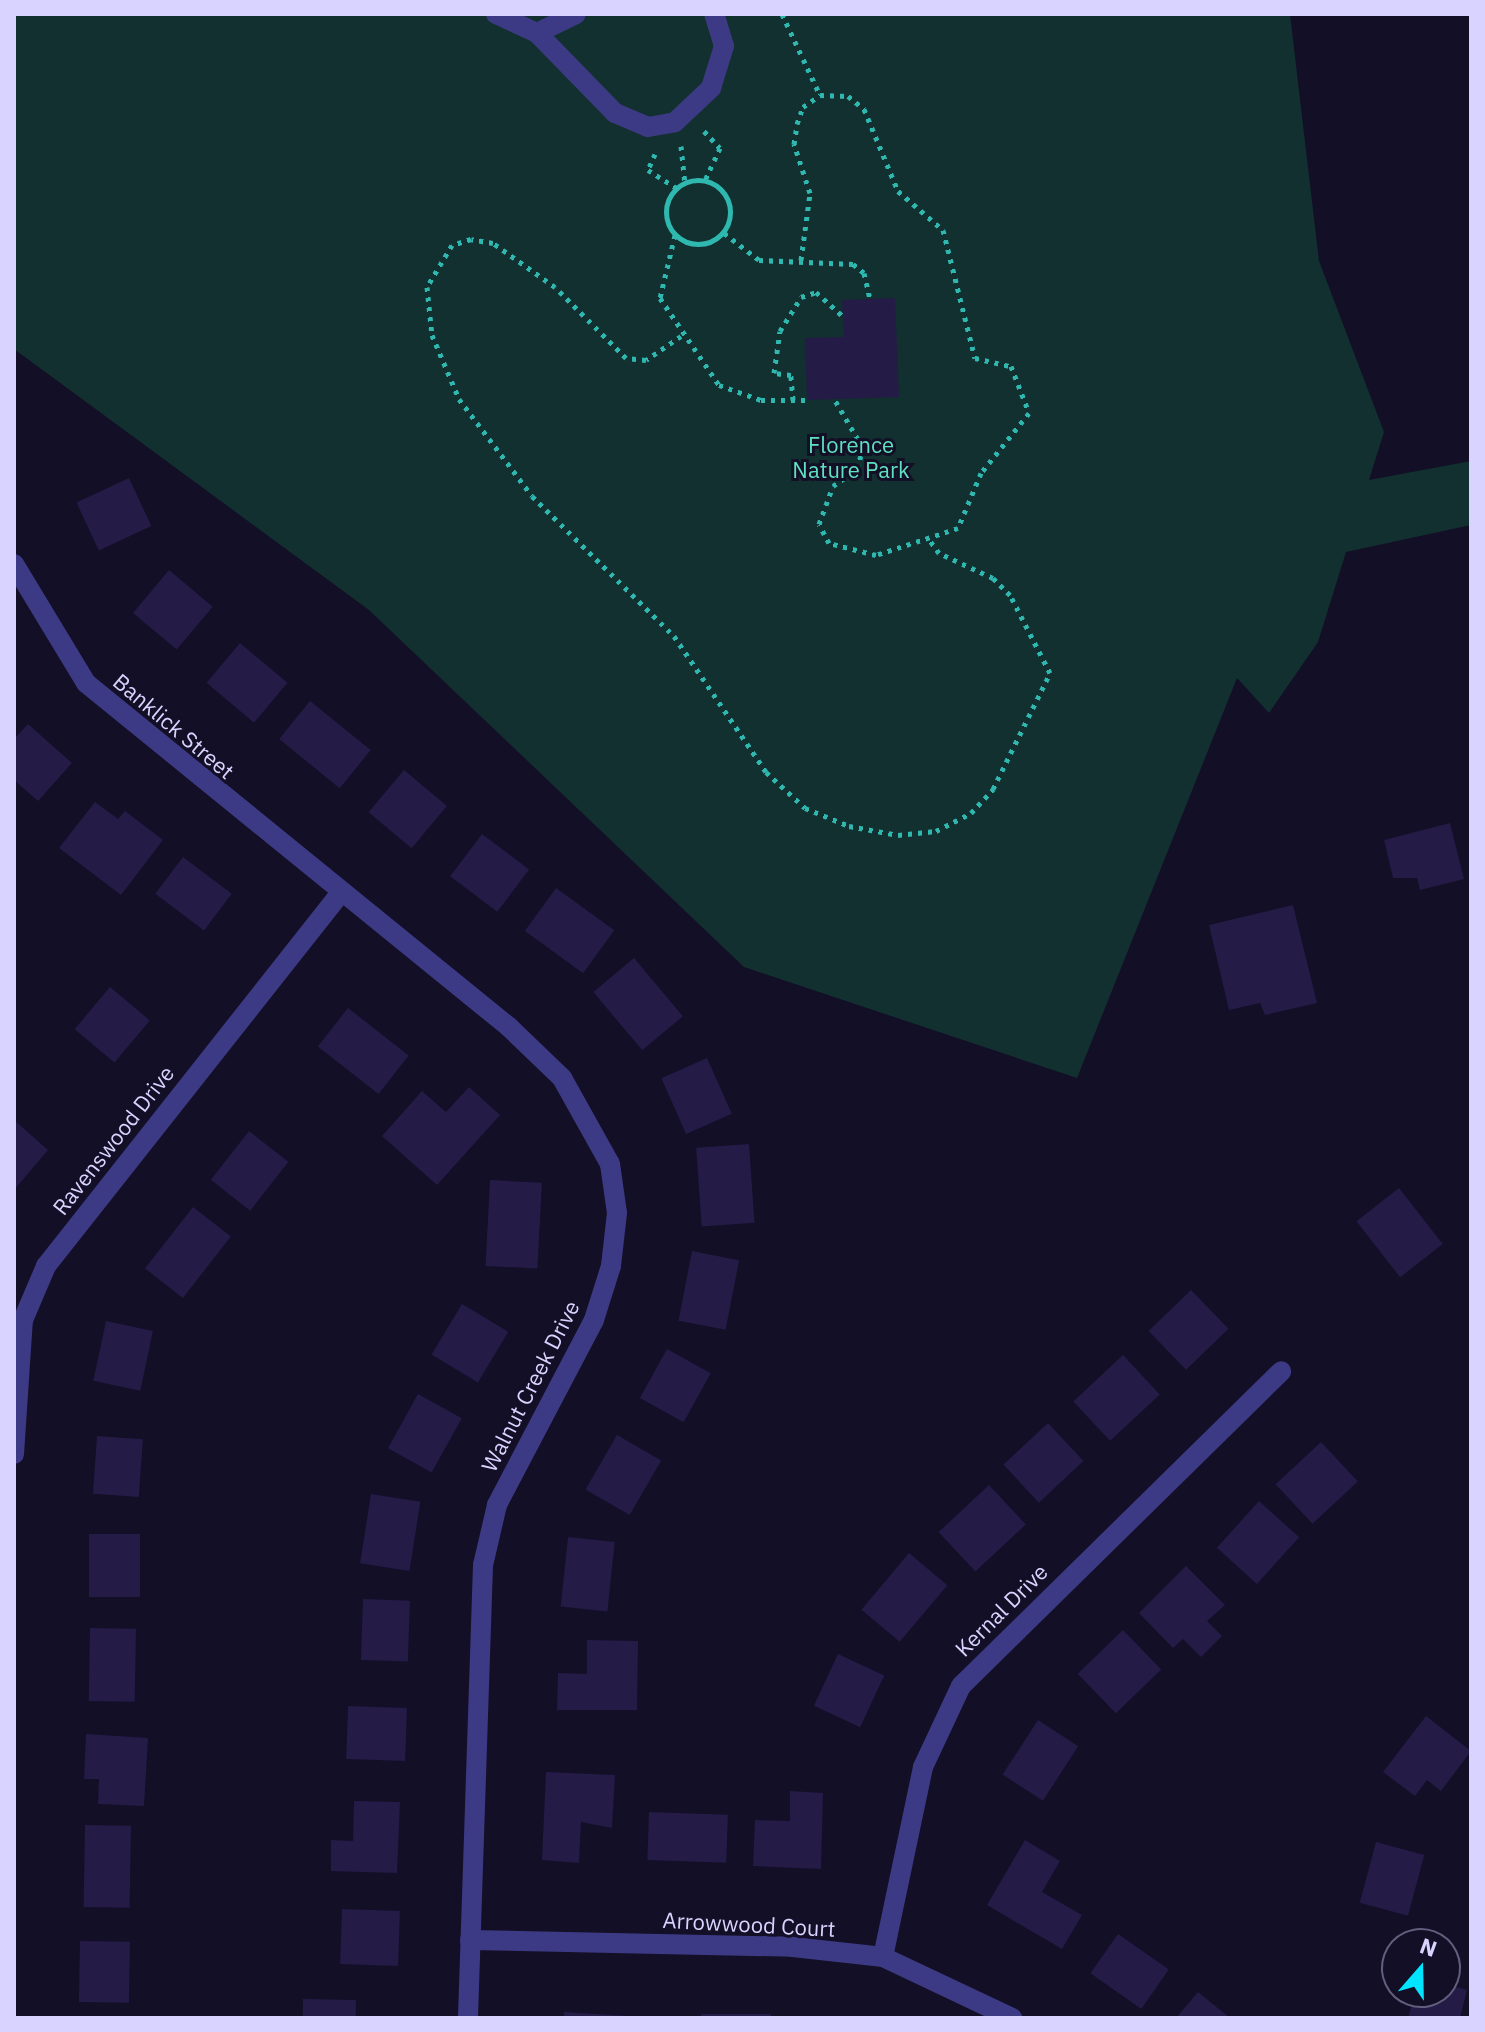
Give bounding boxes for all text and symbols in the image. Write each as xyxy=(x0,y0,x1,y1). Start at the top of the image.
park label: Florence Nature Park xyxy=(792,431,910,482)
street label: Banklick Street xyxy=(108,668,240,784)
street label: Ravenswood Drive xyxy=(47,1060,179,1220)
street label: Walnut Creek Drive xyxy=(475,1296,585,1476)
street label: Kernal Drive xyxy=(949,1558,1053,1662)
street label: Arrowwood Court xyxy=(662,1906,836,1942)
north arrow xyxy=(1381,1928,1461,2008)
text: N xyxy=(1416,1931,1441,1963)

